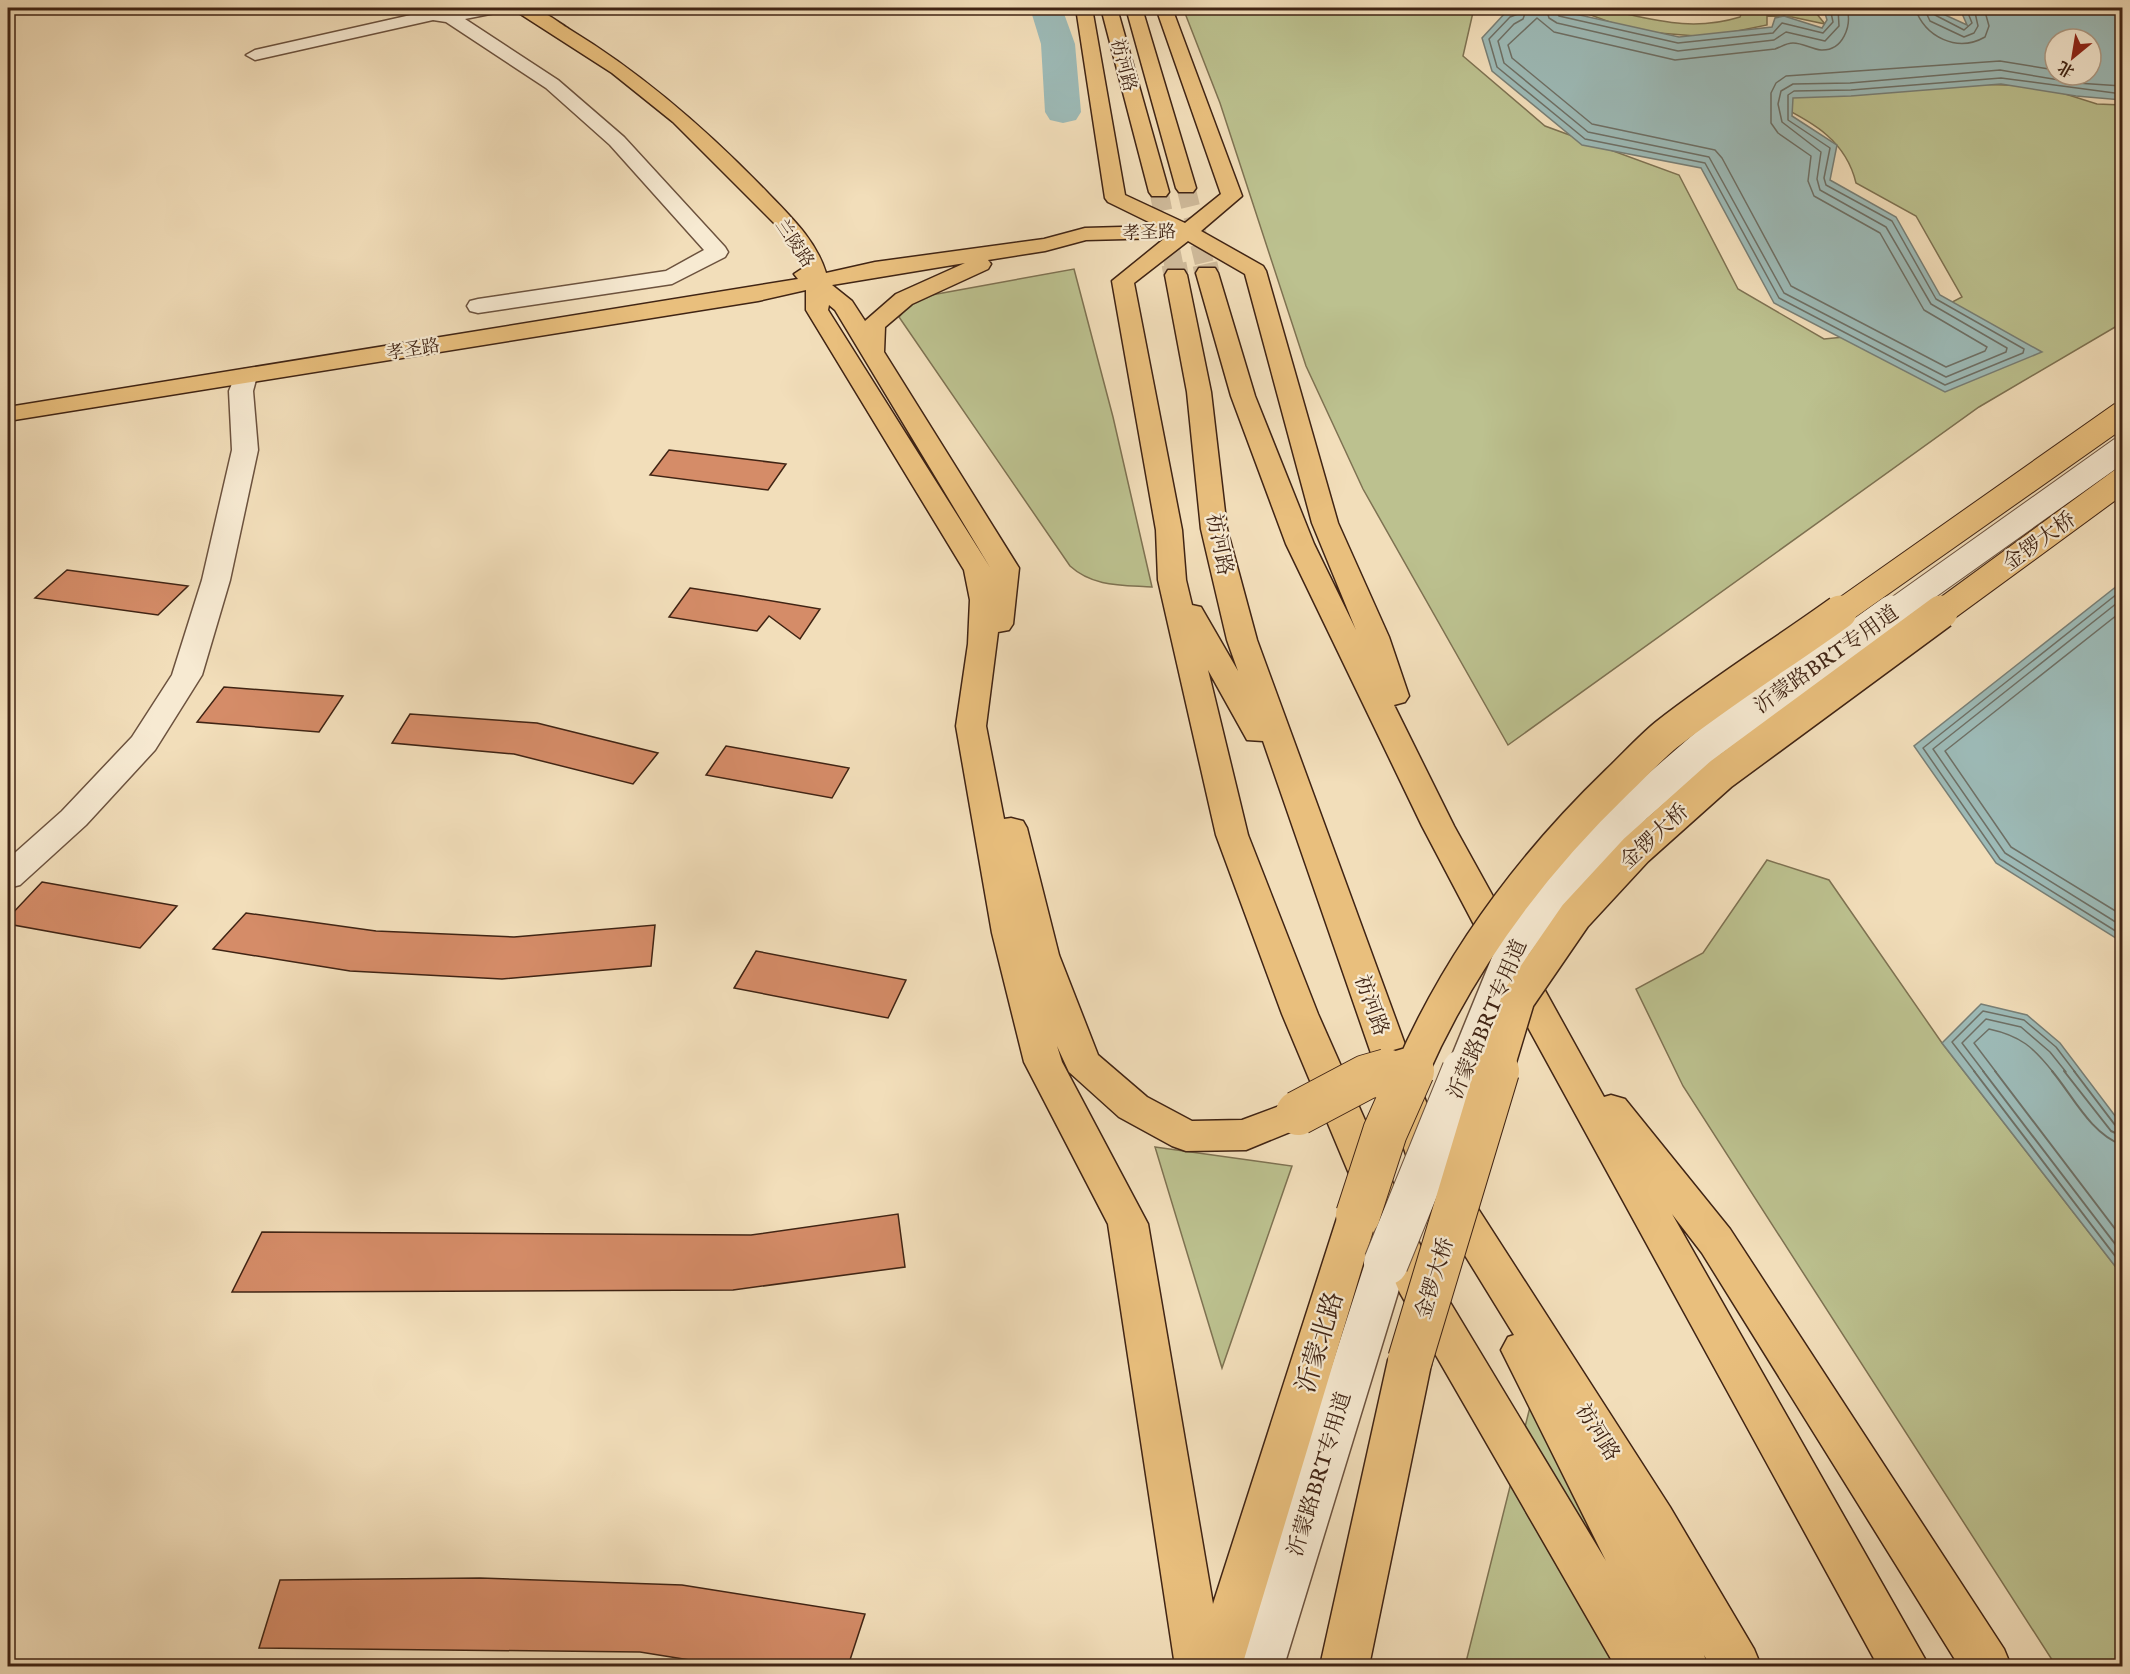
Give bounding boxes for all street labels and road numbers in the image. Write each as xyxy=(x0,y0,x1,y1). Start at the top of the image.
street label: 祊河路 xyxy=(1104,36,1141,94)
street label: 兰陵路 xyxy=(769,215,818,273)
street label: 孝圣路 xyxy=(1122,221,1176,246)
street label: 孝圣路 xyxy=(385,335,442,366)
street label: 金锣大桥 xyxy=(1998,507,2082,578)
street label: 祊河路 xyxy=(1199,511,1238,578)
street label: 沂蒙路BRT专用道 xyxy=(1749,600,1904,720)
street label: 金锣大桥 xyxy=(1615,799,1695,876)
street label: 沂蒙路BRT专用道 xyxy=(1443,936,1534,1103)
street label: 祊河路 xyxy=(1347,971,1394,1040)
street label: 金锣大桥 xyxy=(1410,1234,1461,1323)
street label: 沂蒙北路 xyxy=(1289,1288,1351,1397)
street label: 沂蒙路BRT专用道 xyxy=(1283,1389,1358,1560)
street label: 祊河路 xyxy=(1569,1399,1625,1467)

